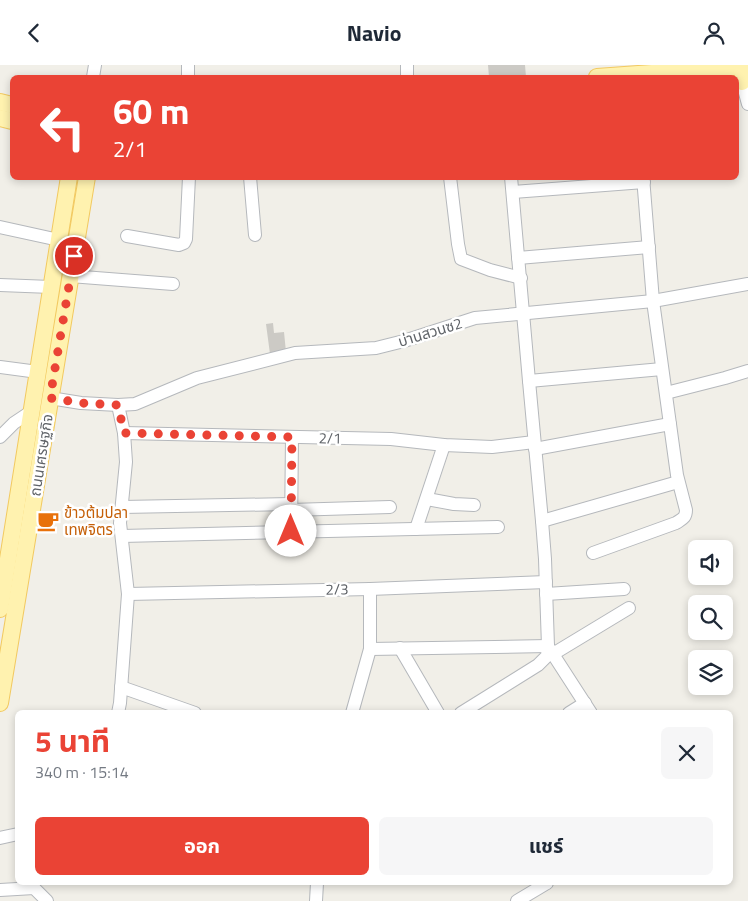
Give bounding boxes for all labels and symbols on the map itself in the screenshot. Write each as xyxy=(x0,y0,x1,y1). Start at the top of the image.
pin xyxy=(53,235,95,277)
street label: บ่านสวนซ2 xyxy=(395,311,465,353)
street label: ถนนเศรษฐกิจ xyxy=(23,412,59,498)
street label: 2/1 xyxy=(318,426,342,450)
place label: ข้าวต้มปลา เทพจิตร xyxy=(64,501,128,541)
position arrow xyxy=(264,504,316,556)
cafe icon: ข้าวต้มปลา เทพจิตร xyxy=(35,508,61,534)
street label: 2/3 xyxy=(325,577,349,601)

